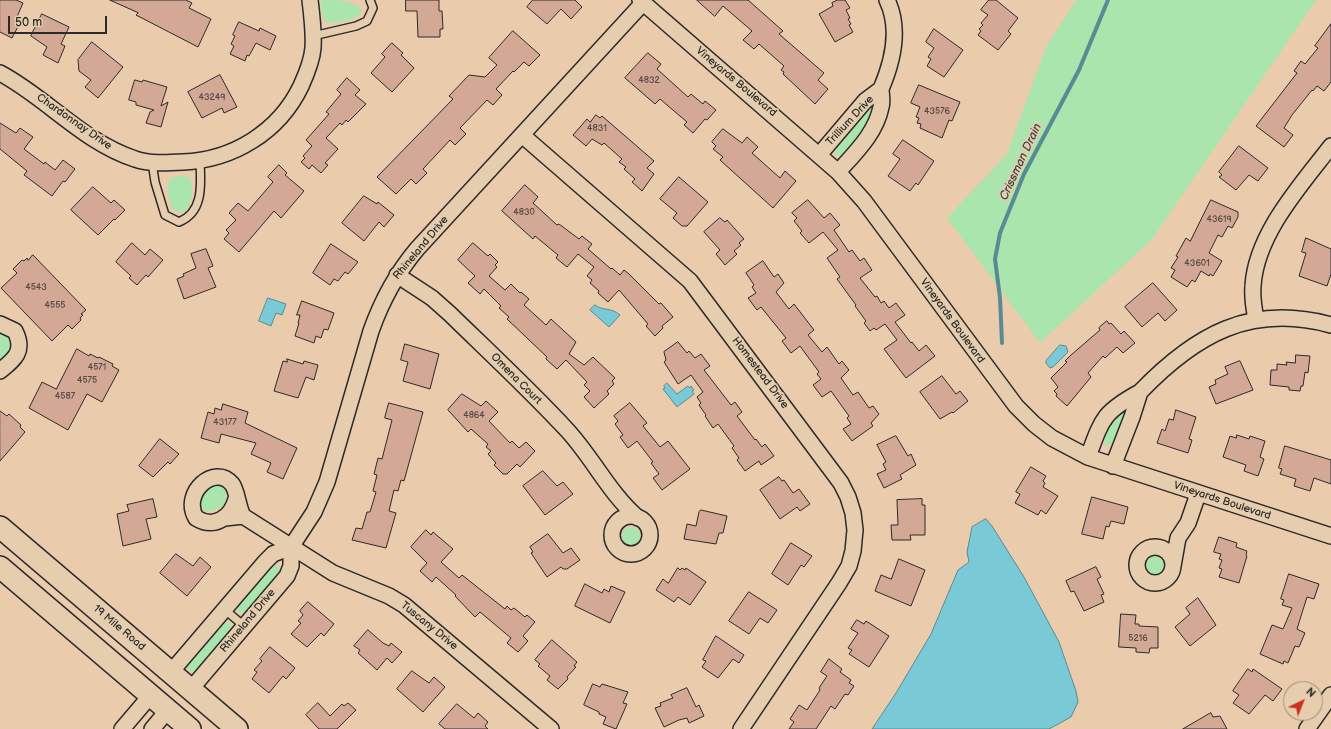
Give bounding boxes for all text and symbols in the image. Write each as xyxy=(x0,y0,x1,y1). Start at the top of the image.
scale bar xyxy=(10,8,109,34)
text: 50 m xyxy=(15,15,42,30)
street label: Vineyards Boulevard xyxy=(693,44,779,120)
house number: 4832 xyxy=(638,76,660,86)
street label: Chardonnay Drive xyxy=(34,91,114,153)
house number: 43249 xyxy=(199,93,225,103)
street label: Trillium Drive xyxy=(823,93,877,149)
house number: 43576 xyxy=(924,107,950,117)
water label: Crissman Drain xyxy=(997,121,1045,203)
house number: 4831 xyxy=(587,124,607,134)
house number: 4830 xyxy=(513,208,535,218)
street label: Rhineland Drive xyxy=(391,213,451,283)
house number: 43619 xyxy=(1206,215,1232,225)
house number: 43601 xyxy=(1184,259,1210,269)
street label: Vineyards Boulevard xyxy=(917,276,987,366)
house number: 4543 xyxy=(25,283,47,293)
house number: 4555 xyxy=(45,301,65,311)
street label: Homestead Drive xyxy=(729,335,791,411)
street label: Omena Court xyxy=(488,351,544,407)
house number: 4571 xyxy=(88,363,106,373)
house number: 4575 xyxy=(77,376,97,386)
house number: 4587 xyxy=(55,392,75,402)
house number: 4864 xyxy=(463,411,485,421)
house number: 43177 xyxy=(213,418,237,428)
street label: Vineyards Boulevard xyxy=(1172,479,1272,523)
street label: Rhineland Drive xyxy=(218,586,278,656)
street label: Tuscany Drive xyxy=(398,599,460,653)
street label: 19 Mile Road xyxy=(90,602,148,654)
house number: 5216 xyxy=(1128,634,1148,644)
north arrow xyxy=(1283,681,1323,721)
text: N xyxy=(1303,685,1318,700)

